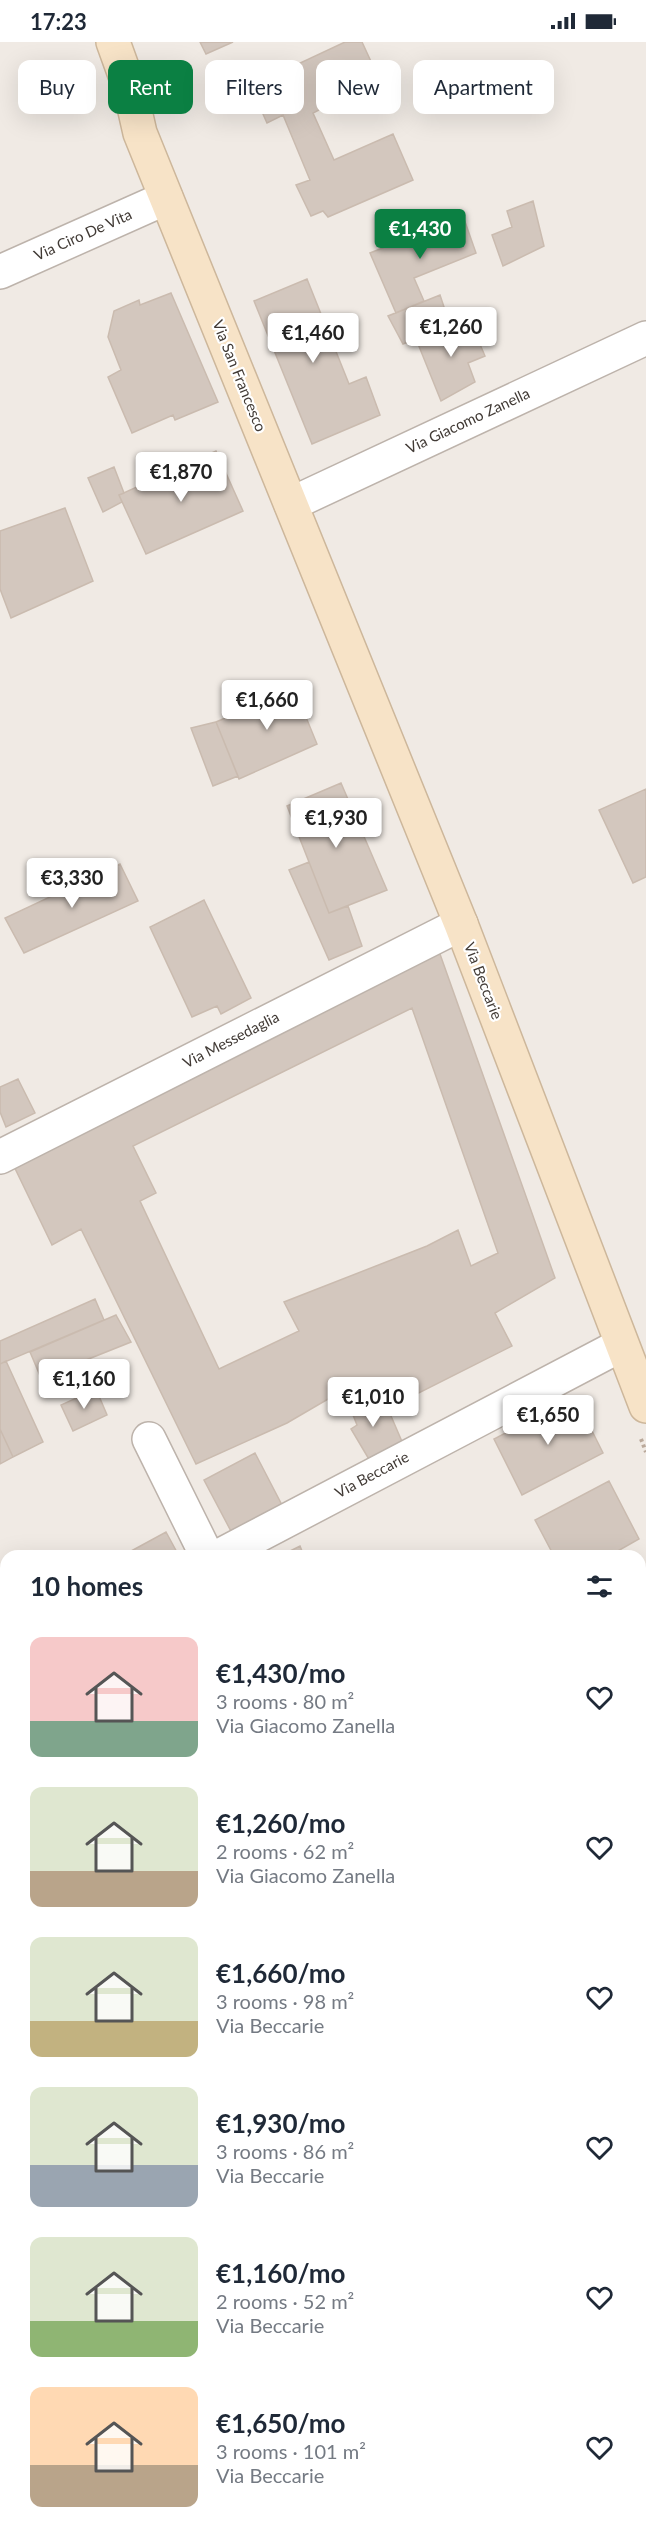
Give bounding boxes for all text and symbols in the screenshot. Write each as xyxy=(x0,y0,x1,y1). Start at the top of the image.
text: 17:23 xyxy=(30,8,87,35)
chip: Buy xyxy=(18,60,96,114)
chip: Rent xyxy=(108,60,193,114)
chip: Filters xyxy=(205,60,304,114)
chip: New xyxy=(316,60,401,114)
chip: Apartment xyxy=(413,60,554,114)
street label: Via Ciro De Vita xyxy=(31,204,134,264)
pin: €1,430 xyxy=(371,209,469,260)
text: €1,430 xyxy=(389,216,451,240)
pin: €1,260 xyxy=(402,307,500,358)
pin: €1,460 xyxy=(264,313,362,364)
text: €1,260 xyxy=(420,314,482,338)
street label: Via San Francesco xyxy=(209,317,271,434)
text: €1,460 xyxy=(282,320,344,344)
street label: Via Giacomo Zanella xyxy=(403,384,532,457)
pin: €1,870 xyxy=(132,452,230,503)
text: €1,870 xyxy=(150,459,212,483)
pin: €1,660 xyxy=(218,680,316,731)
text: €1,660 xyxy=(236,687,298,711)
pin: €1,930 xyxy=(287,798,385,849)
text: €1,930 xyxy=(305,805,367,829)
pin: €3,330 xyxy=(23,858,121,909)
text: €3,330 xyxy=(41,865,103,889)
street label: Via Beccarie xyxy=(461,940,507,1022)
street label: Via Messedaglia xyxy=(179,1007,282,1071)
pin: €1,160 xyxy=(35,1359,133,1410)
text: €1,160 xyxy=(53,1366,115,1390)
pin: €1,010 xyxy=(324,1377,422,1428)
text: €1,010 xyxy=(342,1384,404,1408)
pin: €1,650 xyxy=(499,1395,597,1446)
text: €1,650 xyxy=(517,1402,579,1426)
street label: Via Beccarie xyxy=(331,1447,412,1501)
text: 10 homes xyxy=(30,1570,143,1602)
icon: filters xyxy=(583,1570,616,1603)
text: €1,430/mo xyxy=(216,1657,346,1689)
icon: home xyxy=(78,1661,150,1733)
icon: heart xyxy=(583,1681,616,1714)
text: 3 rooms · 80 m² xyxy=(216,1689,354,1713)
text: Via Giacomo Zanella xyxy=(216,1713,395,1737)
text: €1,260/mo xyxy=(216,1807,346,1839)
icon: home xyxy=(78,1811,150,1883)
icon: heart xyxy=(583,1831,616,1864)
text: 2 rooms · 62 m² xyxy=(216,1839,354,1863)
text: Via Giacomo Zanella xyxy=(216,1863,395,1887)
text: €1,660/mo xyxy=(216,1957,346,1989)
icon: home xyxy=(78,1961,150,2033)
icon: heart xyxy=(583,1981,616,2014)
text: 3 rooms · 98 m² xyxy=(216,1989,354,2013)
text: Via Beccarie xyxy=(216,2013,324,2037)
text: €1,930/mo xyxy=(216,2107,346,2139)
icon: home xyxy=(78,2111,150,2183)
icon: heart xyxy=(583,2131,616,2164)
text: 3 rooms · 86 m² xyxy=(216,2139,354,2163)
text: Via Beccarie xyxy=(216,2163,324,2187)
text: €1,160/mo xyxy=(216,2257,346,2289)
icon: home xyxy=(78,2261,150,2333)
icon: heart xyxy=(583,2281,616,2314)
text: 2 rooms · 52 m² xyxy=(216,2289,354,2313)
text: Via Beccarie xyxy=(216,2313,324,2337)
text: €1,650/mo xyxy=(216,2407,346,2439)
icon: home xyxy=(78,2411,150,2483)
icon: heart xyxy=(583,2431,616,2464)
text: 3 rooms · 101 m² xyxy=(216,2439,366,2463)
text: Via Beccarie xyxy=(216,2463,324,2487)

